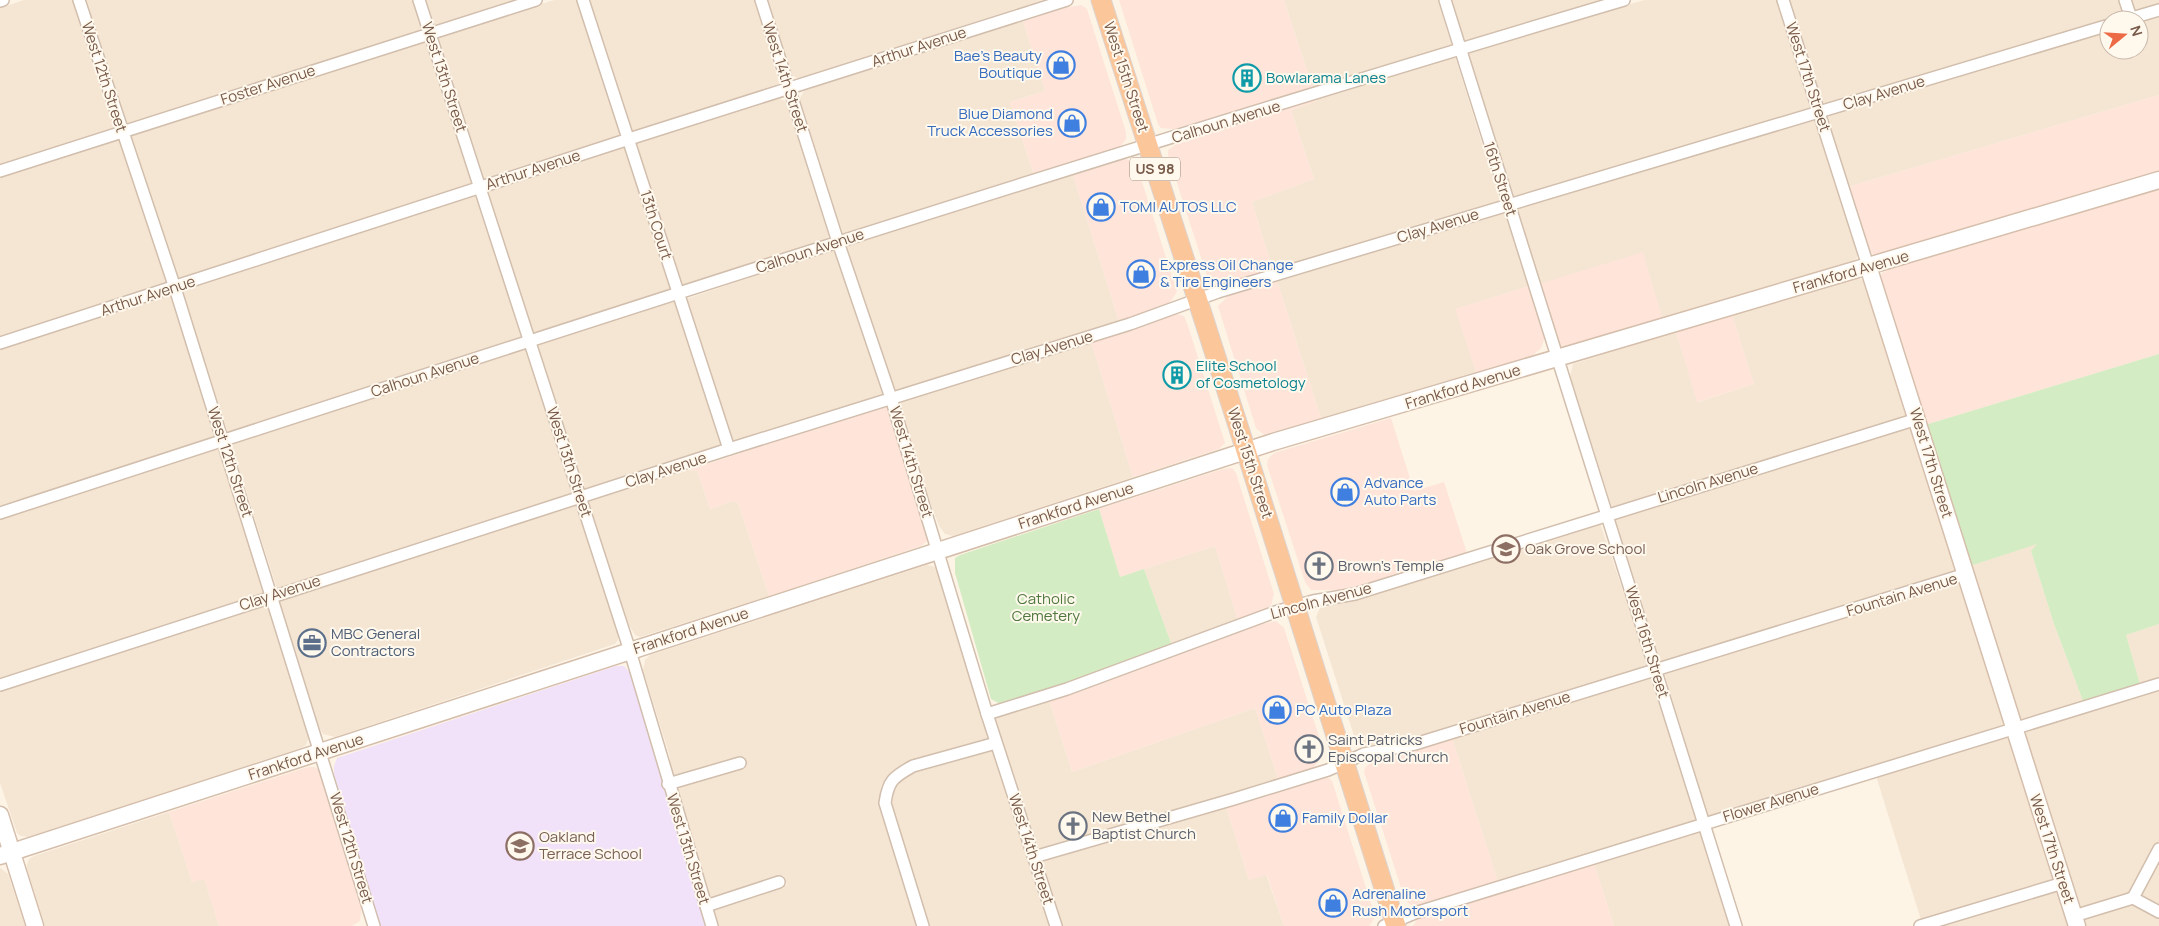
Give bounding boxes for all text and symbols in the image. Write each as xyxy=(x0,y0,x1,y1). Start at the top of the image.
north arrow xyxy=(2099,10,2149,60)
street label: West 12th Street xyxy=(77,19,132,135)
street label: West 13th Street xyxy=(417,19,472,135)
street label: West 14th Street xyxy=(758,19,813,135)
street label: West 15th Street xyxy=(1099,19,1154,135)
street label: West 17th Street xyxy=(1781,19,1836,134)
street label: Arthur Avenue xyxy=(869,21,969,72)
text: N xyxy=(2126,23,2147,39)
place label: Bae’s Beauty Boutique xyxy=(954,45,1042,83)
shop icon: Bae’s Beauty Boutique xyxy=(1046,50,1076,80)
street label: Foster Avenue xyxy=(218,59,318,110)
building icon: Bowlarama Lanes xyxy=(1232,63,1262,93)
place label: Bowlarama Lanes xyxy=(1266,67,1386,88)
street label: Clay Avenue xyxy=(1840,70,1927,115)
street label: Calhoun Avenue xyxy=(1169,95,1283,148)
place label: Blue Diamond Truck Accessories xyxy=(927,103,1053,141)
shop icon: Blue Diamond Truck Accessories xyxy=(1057,108,1087,138)
street label: 16th Street xyxy=(1479,139,1522,219)
street label: Arthur Avenue xyxy=(483,144,583,195)
road number: US 98 xyxy=(1130,157,1180,180)
street label: 13th Court xyxy=(635,187,678,262)
shop icon: TOMI AUTOS LLC xyxy=(1086,192,1116,222)
place label: TOMI AUTOS LLC xyxy=(1120,196,1237,217)
street label: Clay Avenue xyxy=(1394,203,1481,248)
street label: Calhoun Avenue xyxy=(753,223,867,278)
street label: Frankford Avenue xyxy=(1790,245,1912,298)
place label: Express Oil Change & Tire Engineers xyxy=(1160,254,1294,292)
shop icon: Express Oil Change & Tire Engineers xyxy=(1126,259,1156,289)
street label: Arthur Avenue xyxy=(98,270,198,321)
street label: Clay Avenue xyxy=(1008,325,1095,370)
street label: Calhoun Avenue xyxy=(368,347,482,402)
place label: Elite School of Cosmetology xyxy=(1196,355,1306,393)
street label: Frankford Avenue xyxy=(1403,359,1523,414)
building icon: Elite School of Cosmetology xyxy=(1162,360,1192,390)
street label: West 12th Street xyxy=(203,404,258,520)
street label: West 13th Street xyxy=(542,404,597,520)
street label: West 14th Street xyxy=(885,404,938,520)
street label: West 15th Street xyxy=(1223,405,1278,521)
street label: West 17th Street xyxy=(1905,405,1958,521)
street label: Clay Avenue xyxy=(622,446,709,493)
street label: Lincoln Avenue xyxy=(1655,457,1761,508)
place label: Advance Auto Parts xyxy=(1364,472,1436,510)
street label: Frankford Avenue xyxy=(1016,477,1136,534)
shop icon: Advance Auto Parts xyxy=(1330,477,1360,507)
school or university icon: Oak Grove School xyxy=(1491,534,1521,564)
place label: Oak Grove School xyxy=(1525,538,1646,559)
church icon: Brown's Temple xyxy=(1304,551,1334,581)
place label: Brown's Temple xyxy=(1338,555,1444,576)
street label: Fountain Avenue xyxy=(1844,568,1960,621)
street label: Clay Avenue xyxy=(236,569,323,616)
street label: Lincoln Avenue xyxy=(1268,577,1374,624)
street label: West 16th Street xyxy=(1620,583,1674,700)
park label: Catholic Cemetery xyxy=(1012,588,1080,626)
street label: Frankford Avenue xyxy=(631,602,751,659)
place label: MBC General Contractors xyxy=(331,623,420,661)
office icon: MBC General Contractors xyxy=(297,628,327,658)
street label: Fountain Avenue xyxy=(1457,686,1573,739)
shop icon: PC Auto Plaza xyxy=(1262,695,1292,725)
place label: PC Auto Plaza xyxy=(1296,699,1392,720)
street label: Frankford Avenue xyxy=(246,728,366,785)
place label: Saint Patricks Episcopal Church xyxy=(1328,729,1449,767)
church icon: Saint Patricks Episcopal Church xyxy=(1294,734,1324,764)
street label: Flower Avenue xyxy=(1720,778,1822,827)
street label: West 12th Street xyxy=(325,790,378,906)
street label: West 13th Street xyxy=(662,791,715,907)
street label: West 14th Street xyxy=(1004,791,1059,907)
street label: West 17th Street xyxy=(2025,791,2080,906)
shop icon: Family Dollar xyxy=(1268,803,1298,833)
place label: New Bethel Baptist Church xyxy=(1092,806,1196,844)
place label: Family Dollar xyxy=(1302,807,1389,828)
church icon: New Bethel Baptist Church xyxy=(1058,811,1088,841)
place label: Oakland Terrace School xyxy=(539,826,642,864)
school or university icon: Oakland Terrace School xyxy=(505,831,535,861)
place label: Adrenaline Rush Motorsport xyxy=(1352,883,1468,921)
shop icon: Adrenaline Rush Motorsport xyxy=(1318,888,1348,918)

